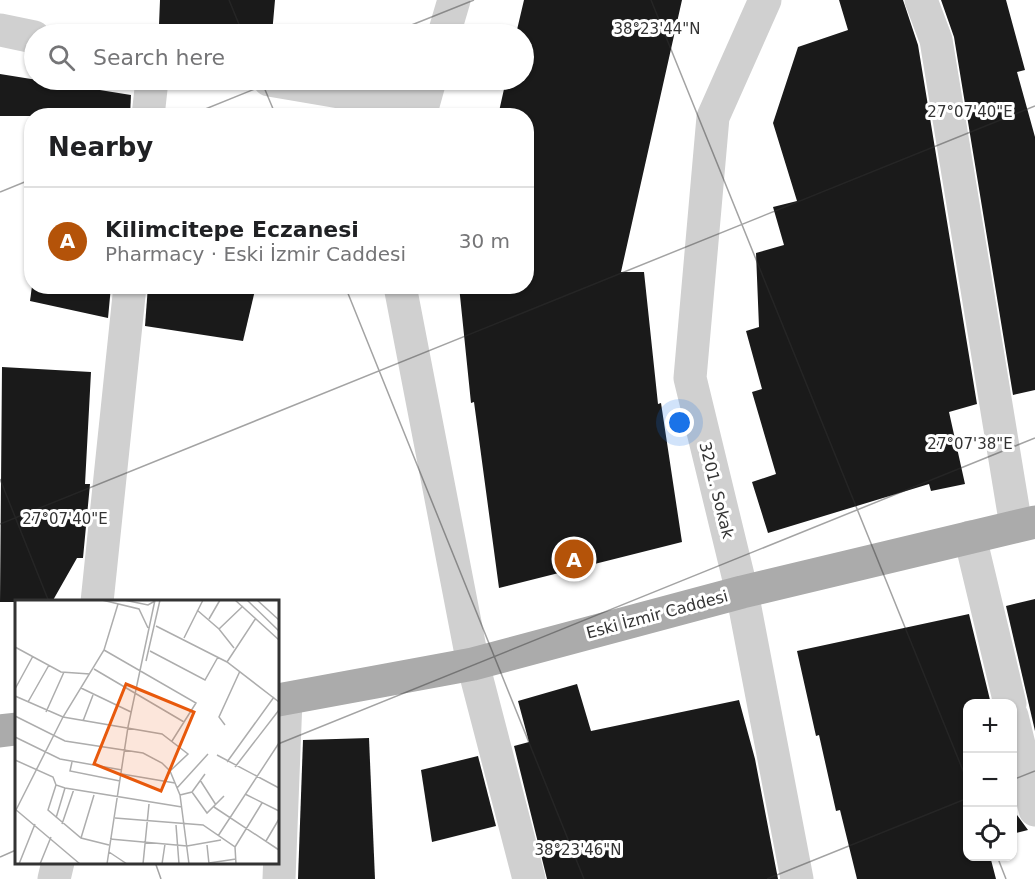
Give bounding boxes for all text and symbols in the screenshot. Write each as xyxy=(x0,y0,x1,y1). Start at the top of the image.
text: 38°23'44"N xyxy=(613,20,701,38)
search box xyxy=(24,24,534,90)
icon: search xyxy=(45,41,78,74)
text: Search here xyxy=(93,45,225,70)
text: 27°07'40"E xyxy=(927,103,1013,121)
text: Nearby xyxy=(48,132,153,162)
text: Kilimcitepe Eczanesi xyxy=(105,217,359,242)
text: A xyxy=(60,229,75,253)
text: 30 m xyxy=(459,229,510,253)
text: Pharmacy · Eski İzmir Caddesi xyxy=(105,242,406,266)
your location xyxy=(665,408,694,437)
text: 27°07'38"E xyxy=(927,435,1013,453)
street label: 3201. Sokak xyxy=(695,440,738,541)
text: 27°07'40"E xyxy=(22,510,108,528)
pin: A xyxy=(554,536,594,582)
street label: Eski İzmir Caddesi xyxy=(584,586,730,643)
inset map xyxy=(15,600,279,864)
map controls xyxy=(963,699,1017,861)
button: + xyxy=(963,699,1017,753)
button: − xyxy=(963,753,1017,807)
button: locate xyxy=(963,807,1017,861)
text: 38°23'46"N xyxy=(534,841,622,859)

